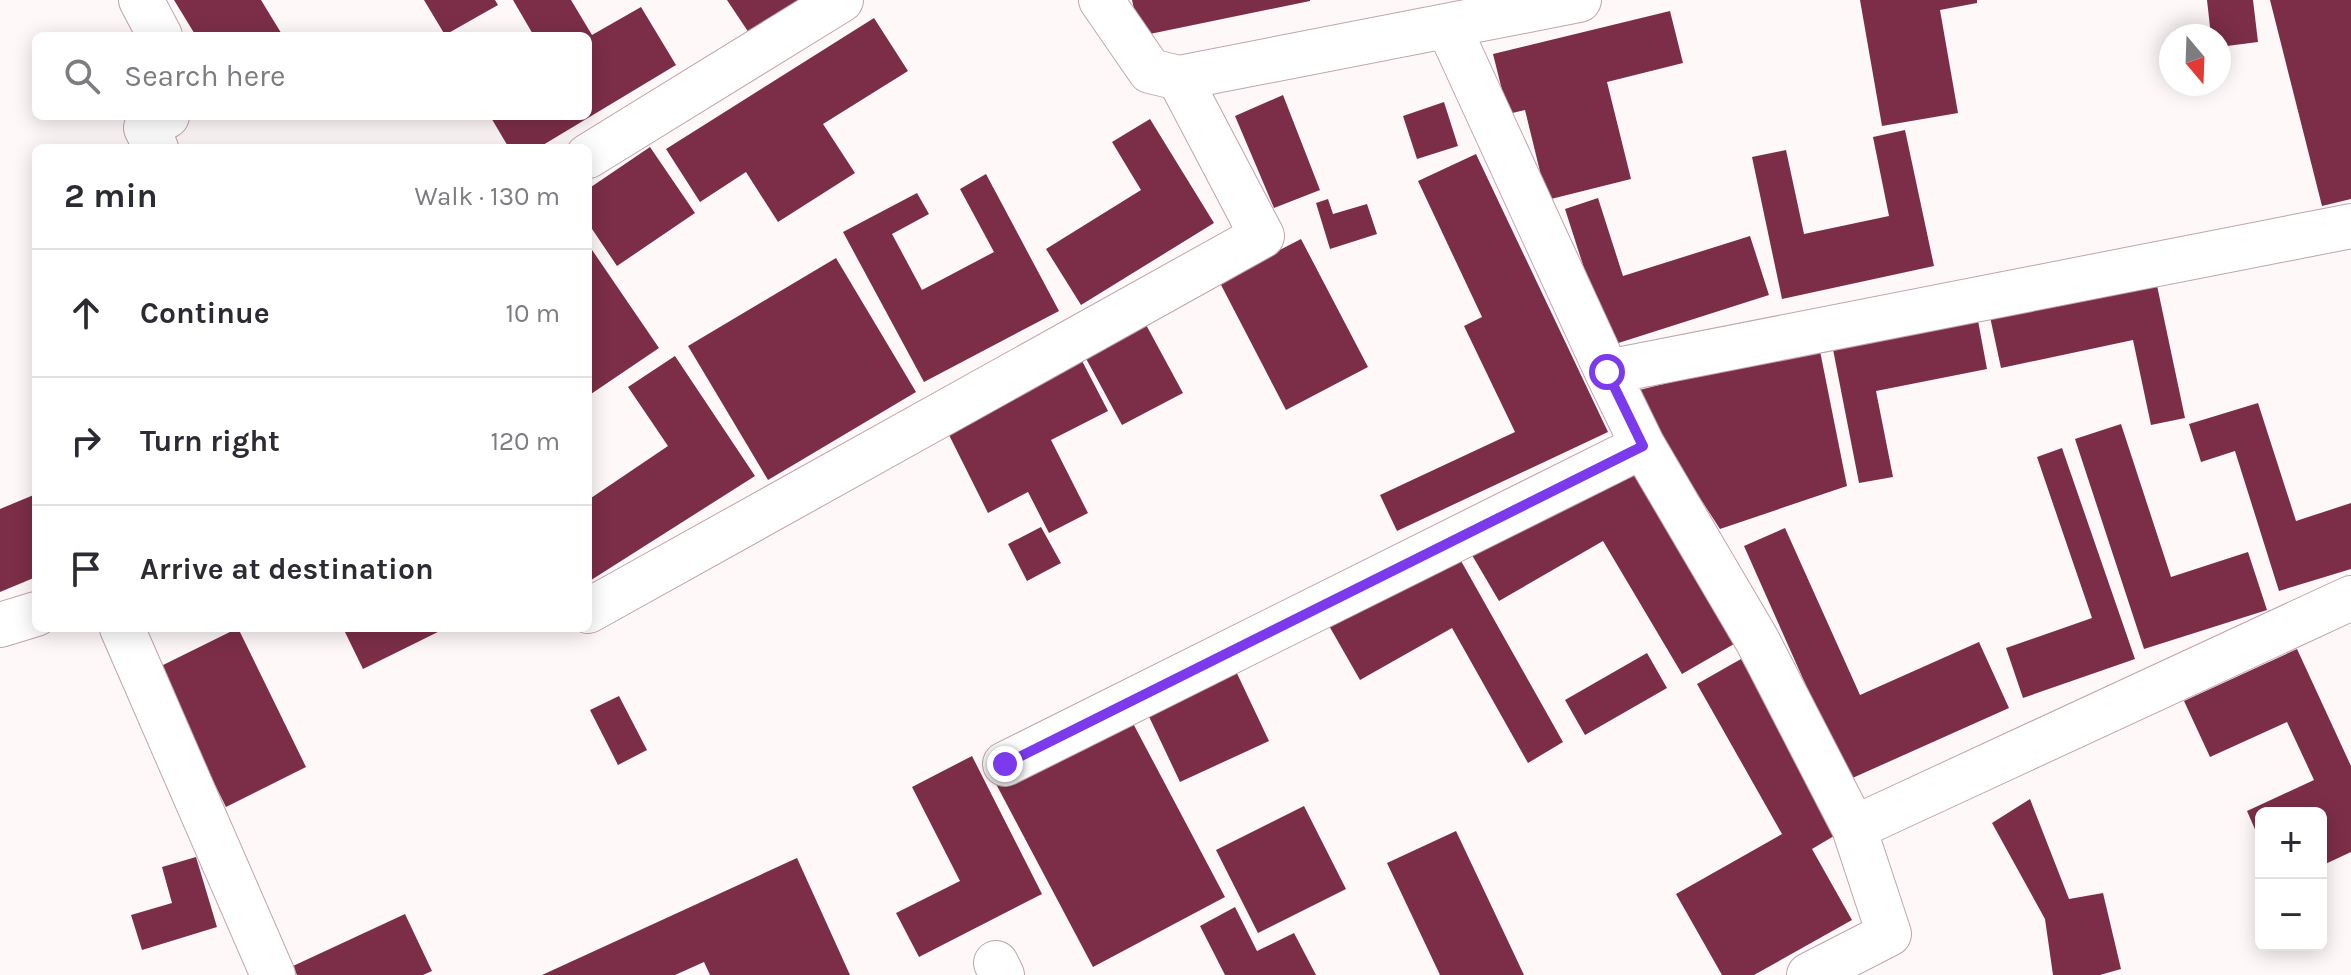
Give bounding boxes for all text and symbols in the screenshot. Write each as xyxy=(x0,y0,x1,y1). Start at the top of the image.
north arrow xyxy=(2159,24,2231,96)
search box xyxy=(32,32,592,120)
icon: search xyxy=(60,54,104,98)
text: Search here xyxy=(124,58,285,94)
text: 2 min xyxy=(64,176,158,216)
text: Walk · 130 m xyxy=(414,181,560,212)
icon: ahead xyxy=(64,291,108,335)
text: Continue xyxy=(140,295,270,331)
text: 10 m xyxy=(505,298,560,329)
route start xyxy=(1589,354,1625,390)
icon: right xyxy=(64,419,108,463)
text: Turn right xyxy=(140,423,280,459)
text: 120 m xyxy=(490,426,560,457)
icon: arrive xyxy=(64,547,108,591)
text: Arrive at destination xyxy=(140,551,434,587)
route end xyxy=(987,746,1023,782)
map controls xyxy=(2255,807,2327,951)
button: + xyxy=(2255,807,2327,879)
button: − xyxy=(2255,879,2327,951)

